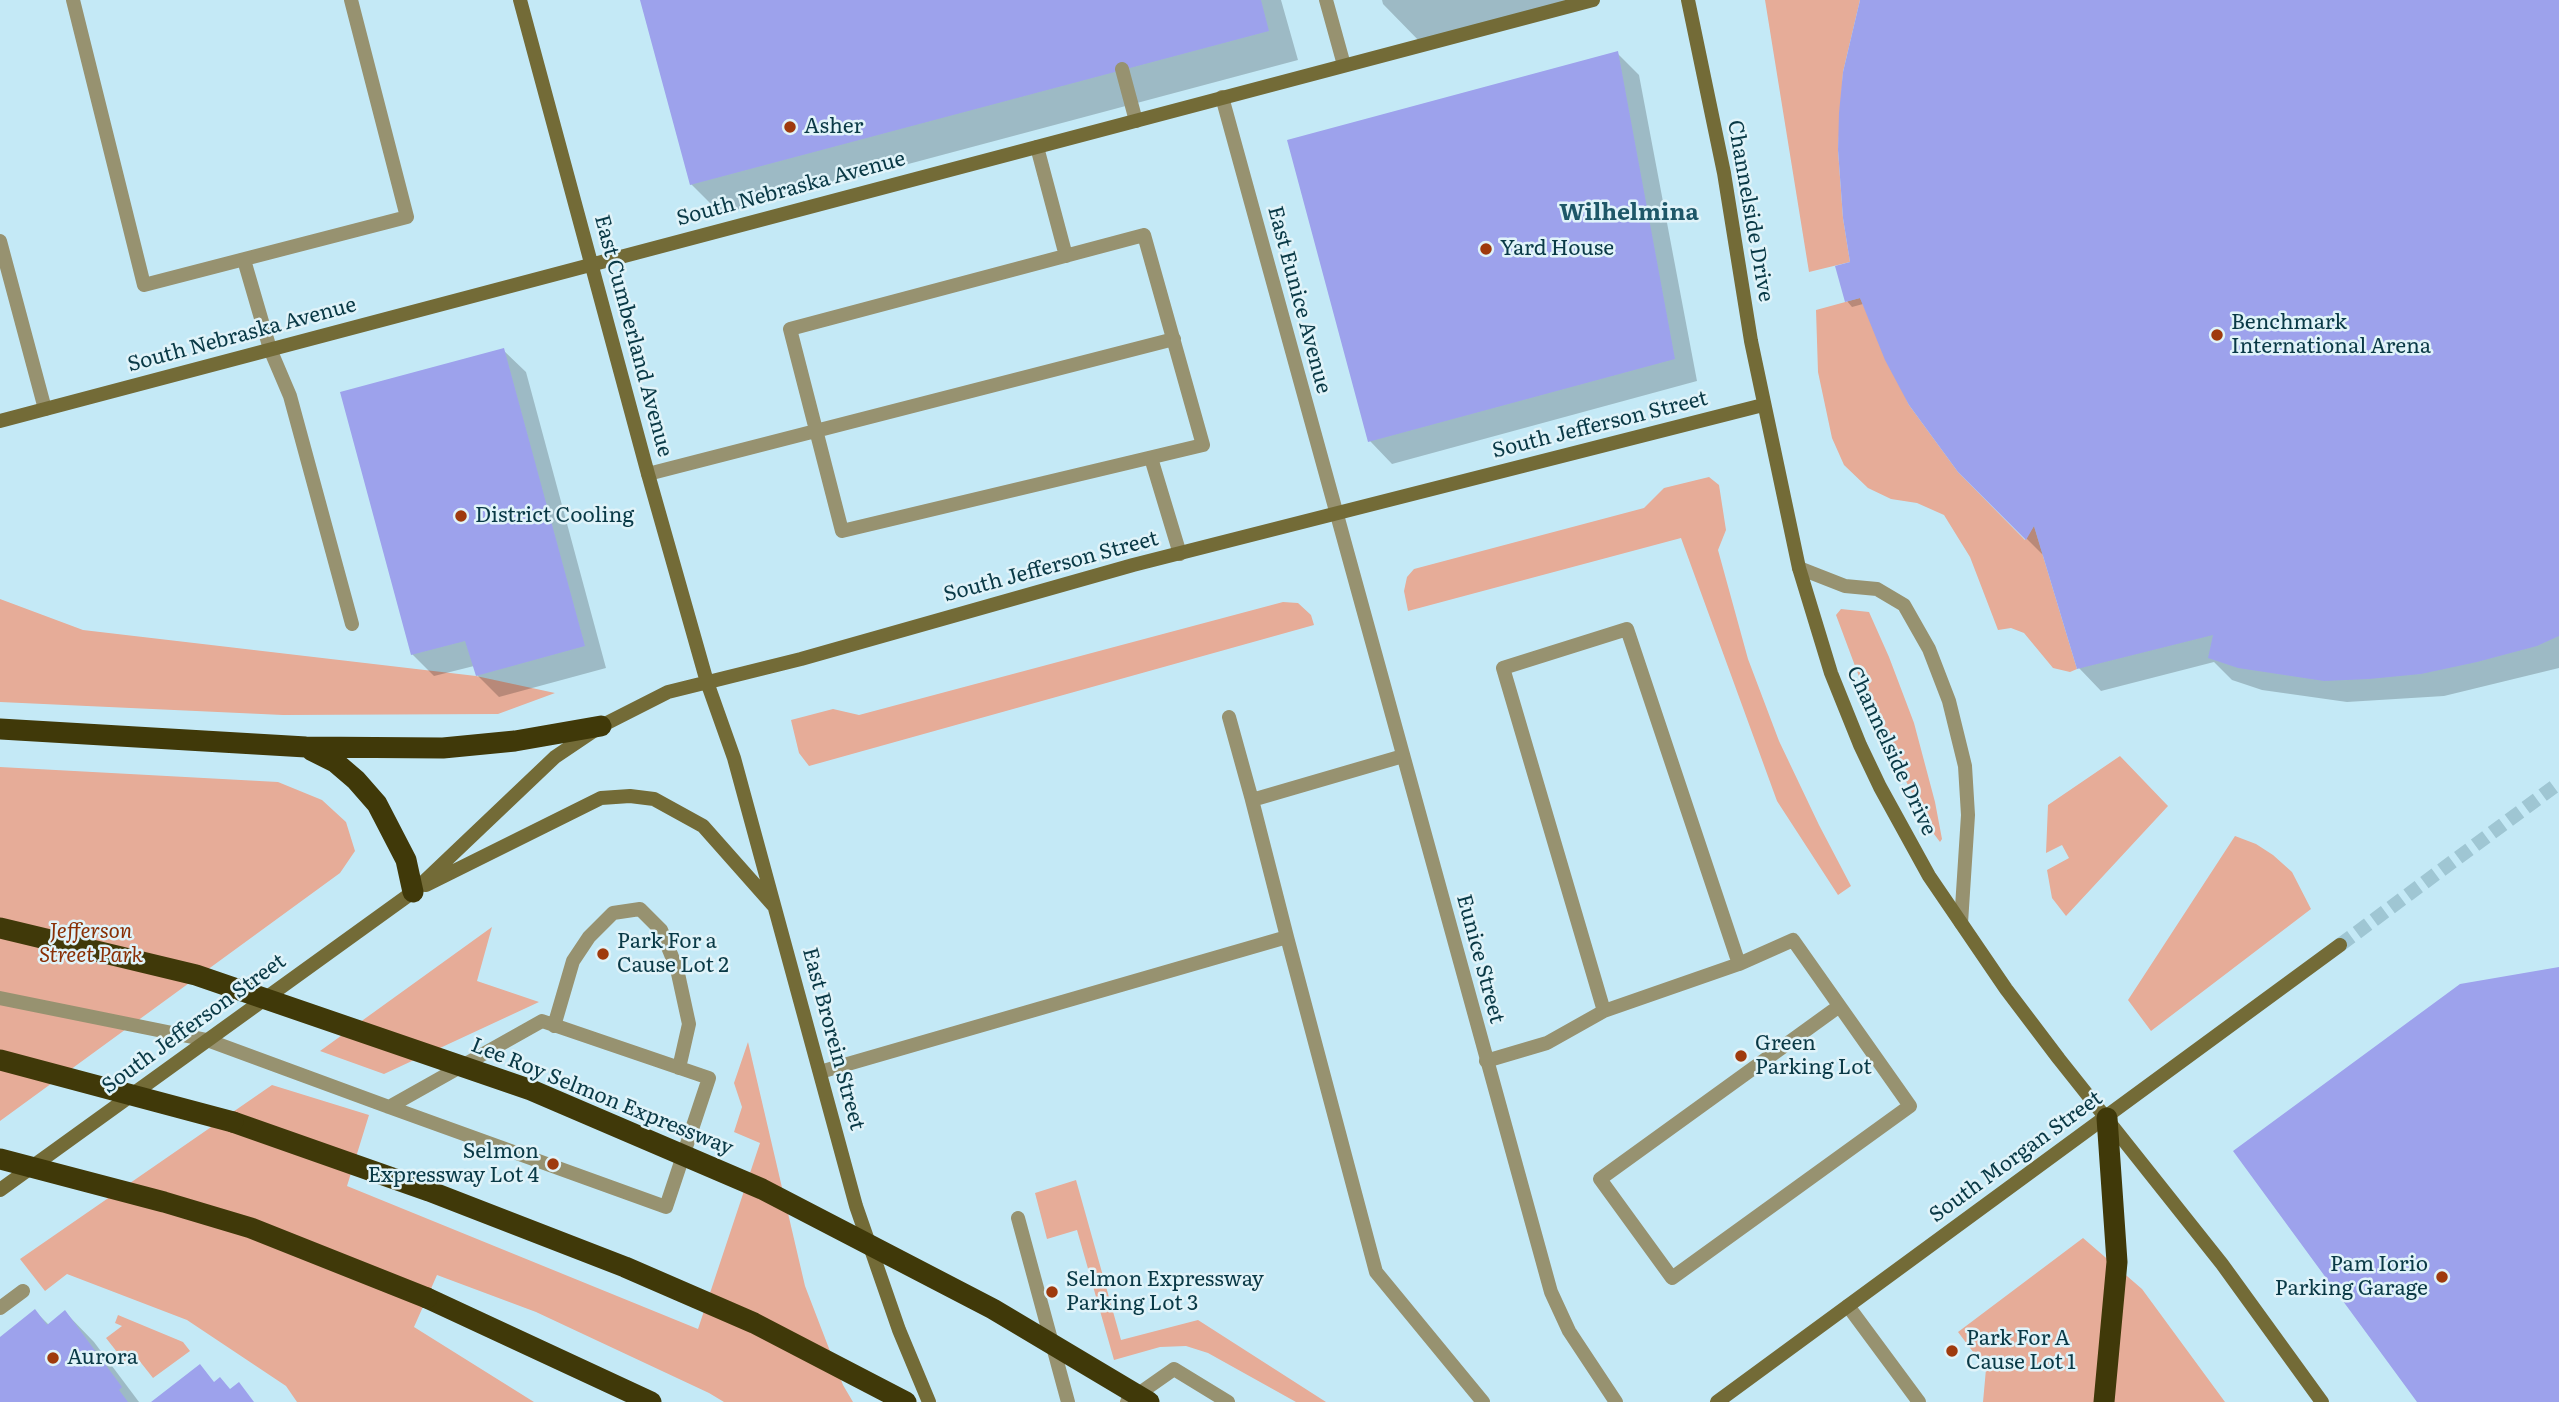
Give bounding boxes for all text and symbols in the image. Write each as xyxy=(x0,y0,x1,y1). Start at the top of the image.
place label: Asher xyxy=(804,114,863,140)
street label: Channelside Drive xyxy=(1722,118,1778,304)
marker: Asher xyxy=(782,119,798,135)
street label: South Nebraska Avenue xyxy=(674,146,908,232)
district label: Wilhelmina xyxy=(1559,199,1699,227)
street label: East Eunice Avenue xyxy=(1262,204,1336,396)
street label: East Cumberland Avenue xyxy=(589,212,677,460)
place label: Yard House xyxy=(1500,236,1614,262)
marker: Yard House xyxy=(1478,241,1494,257)
street label: South Nebraska Avenue xyxy=(125,292,359,378)
place label: Benchmark International Arena xyxy=(2231,310,2431,360)
marker: Benchmark International Arena xyxy=(2209,327,2225,343)
street label: South Jefferson Street xyxy=(1490,386,1710,464)
place label: District Cooling xyxy=(475,503,634,529)
marker: District Cooling xyxy=(453,508,469,524)
street label: South Jefferson Street xyxy=(941,526,1161,608)
street label: Channelside Drive xyxy=(1841,662,1941,840)
street label: Eunice Street xyxy=(1451,892,1509,1026)
park label: Jefferson Street Park xyxy=(39,919,143,969)
place label: Park For a Cause Lot 2 xyxy=(617,929,729,979)
street label: East Brorein Street xyxy=(797,945,869,1133)
marker: Park For a Cause Lot 2 xyxy=(595,946,611,962)
street label: South Jefferson Street xyxy=(97,949,291,1099)
place label: Green Parking Lot xyxy=(1755,1031,1872,1081)
street label: Lee Roy Selmon Expressway xyxy=(467,1033,737,1161)
marker: Green Parking Lot xyxy=(1733,1048,1749,1064)
street label: South Morgan Street xyxy=(1925,1086,2107,1228)
place label: Selmon Expressway Lot 4 xyxy=(368,1139,539,1189)
marker: Selmon Expressway Lot 4 xyxy=(545,1156,561,1172)
place label: Pam Iorio Parking Garage xyxy=(2275,1252,2428,1302)
place label: Selmon Expressway Parking Lot 3 xyxy=(1066,1267,1264,1317)
marker: Pam Iorio Parking Garage xyxy=(2434,1269,2450,1285)
marker: Selmon Expressway Parking Lot 3 xyxy=(1044,1284,1060,1300)
place label: Park For A Cause Lot 1 xyxy=(1966,1326,2076,1376)
marker: Park For A Cause Lot 1 xyxy=(1944,1343,1960,1359)
place label: Aurora xyxy=(67,1345,138,1371)
marker: Aurora xyxy=(45,1350,61,1366)

